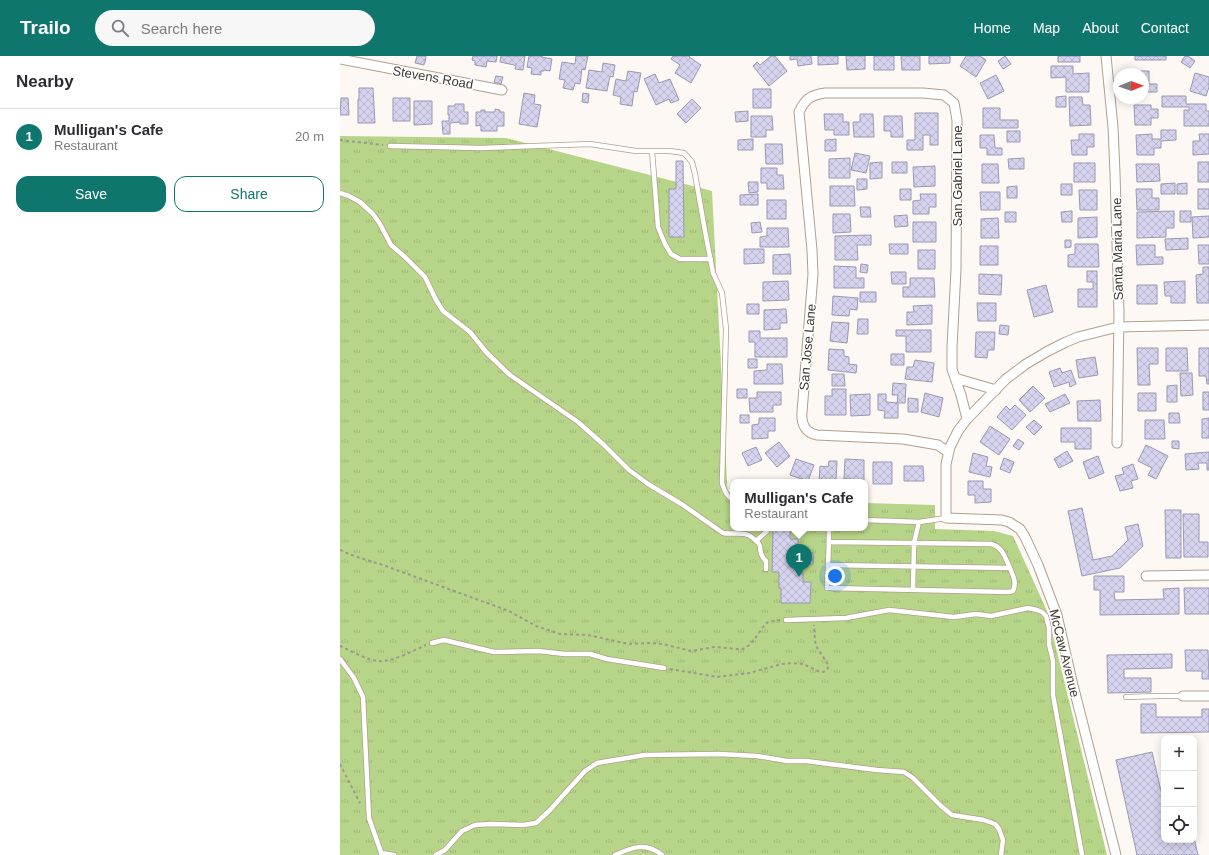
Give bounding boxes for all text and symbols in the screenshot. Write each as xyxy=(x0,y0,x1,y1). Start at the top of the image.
search box xyxy=(95,10,375,46)
text: Trailo xyxy=(20,17,71,38)
icon: search xyxy=(109,17,131,39)
text: Search here xyxy=(141,20,222,37)
text: Home xyxy=(974,20,1011,36)
text: Map xyxy=(1033,20,1060,36)
text: About xyxy=(1082,20,1119,36)
text: Contact xyxy=(1141,20,1189,36)
street label: Stevens Road xyxy=(391,63,474,92)
north arrow xyxy=(1113,68,1149,104)
text: Nearby xyxy=(16,72,74,91)
text: Mulligan's Cafe xyxy=(54,121,163,138)
street label: San Gabriel Lane xyxy=(950,125,965,227)
text: 1 xyxy=(25,129,33,144)
text: 20 m xyxy=(295,129,324,144)
text: Restaurant xyxy=(54,138,118,153)
button: Save xyxy=(16,176,166,212)
button: Share xyxy=(174,176,324,212)
street label: Santa Maria Lane xyxy=(1109,198,1126,300)
street label: San Jose Lane xyxy=(796,303,819,391)
popup xyxy=(730,479,868,531)
text: Mulligan's Cafe xyxy=(744,489,854,506)
text: Restaurant xyxy=(744,506,808,521)
pin: 1 xyxy=(786,544,812,577)
your location xyxy=(825,566,845,586)
street label: McCaw Avenue xyxy=(1046,608,1083,699)
map controls xyxy=(1161,735,1197,843)
button: + xyxy=(1161,735,1197,771)
button: − xyxy=(1161,771,1197,807)
button: locate xyxy=(1161,807,1197,843)

